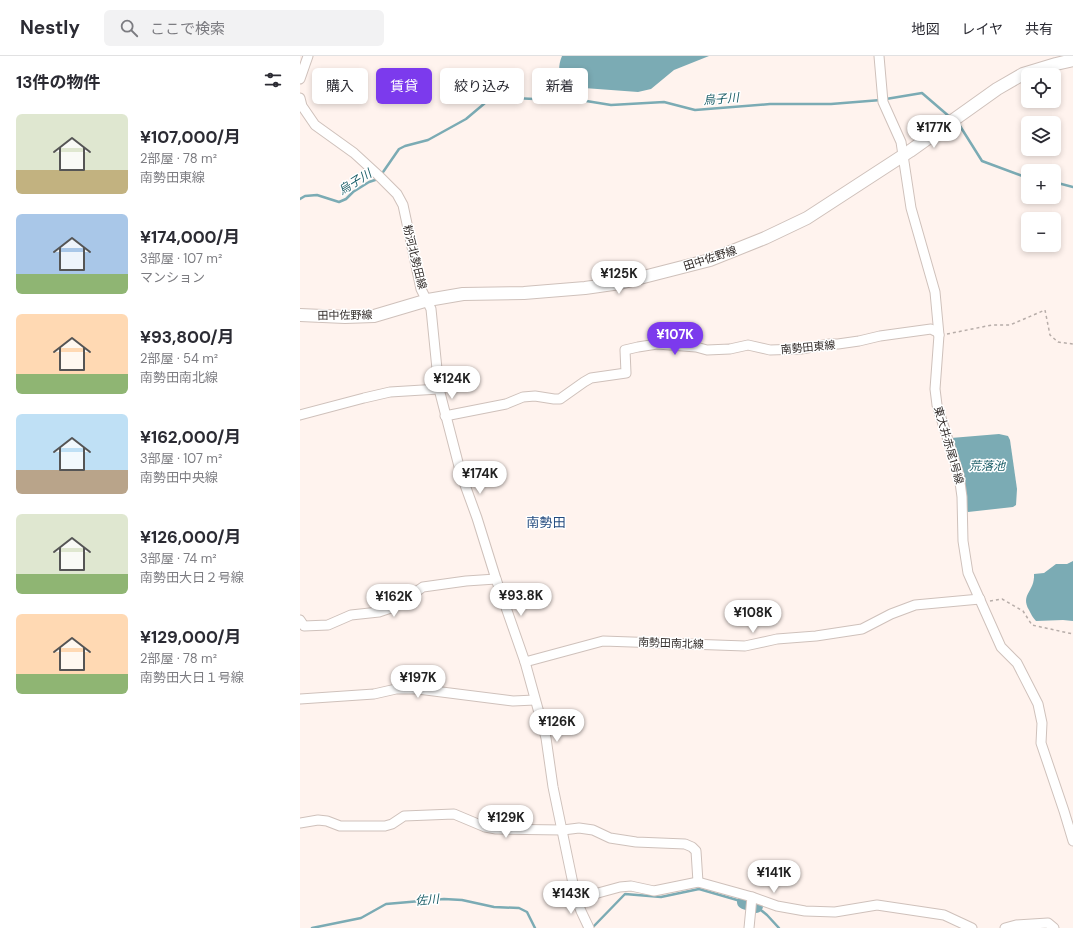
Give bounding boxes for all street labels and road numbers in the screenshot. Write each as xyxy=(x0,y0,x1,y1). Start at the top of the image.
street label: 粉河北勢田線 xyxy=(400,223,430,291)
street label: 田中佐野線 xyxy=(682,243,738,273)
street label: 田中佐野線 xyxy=(317,308,373,322)
street label: 南勢田東線 xyxy=(780,338,836,356)
street label: 東大井赤尾1号線 xyxy=(931,404,967,486)
street label: 南勢田南北線 xyxy=(638,635,704,651)

